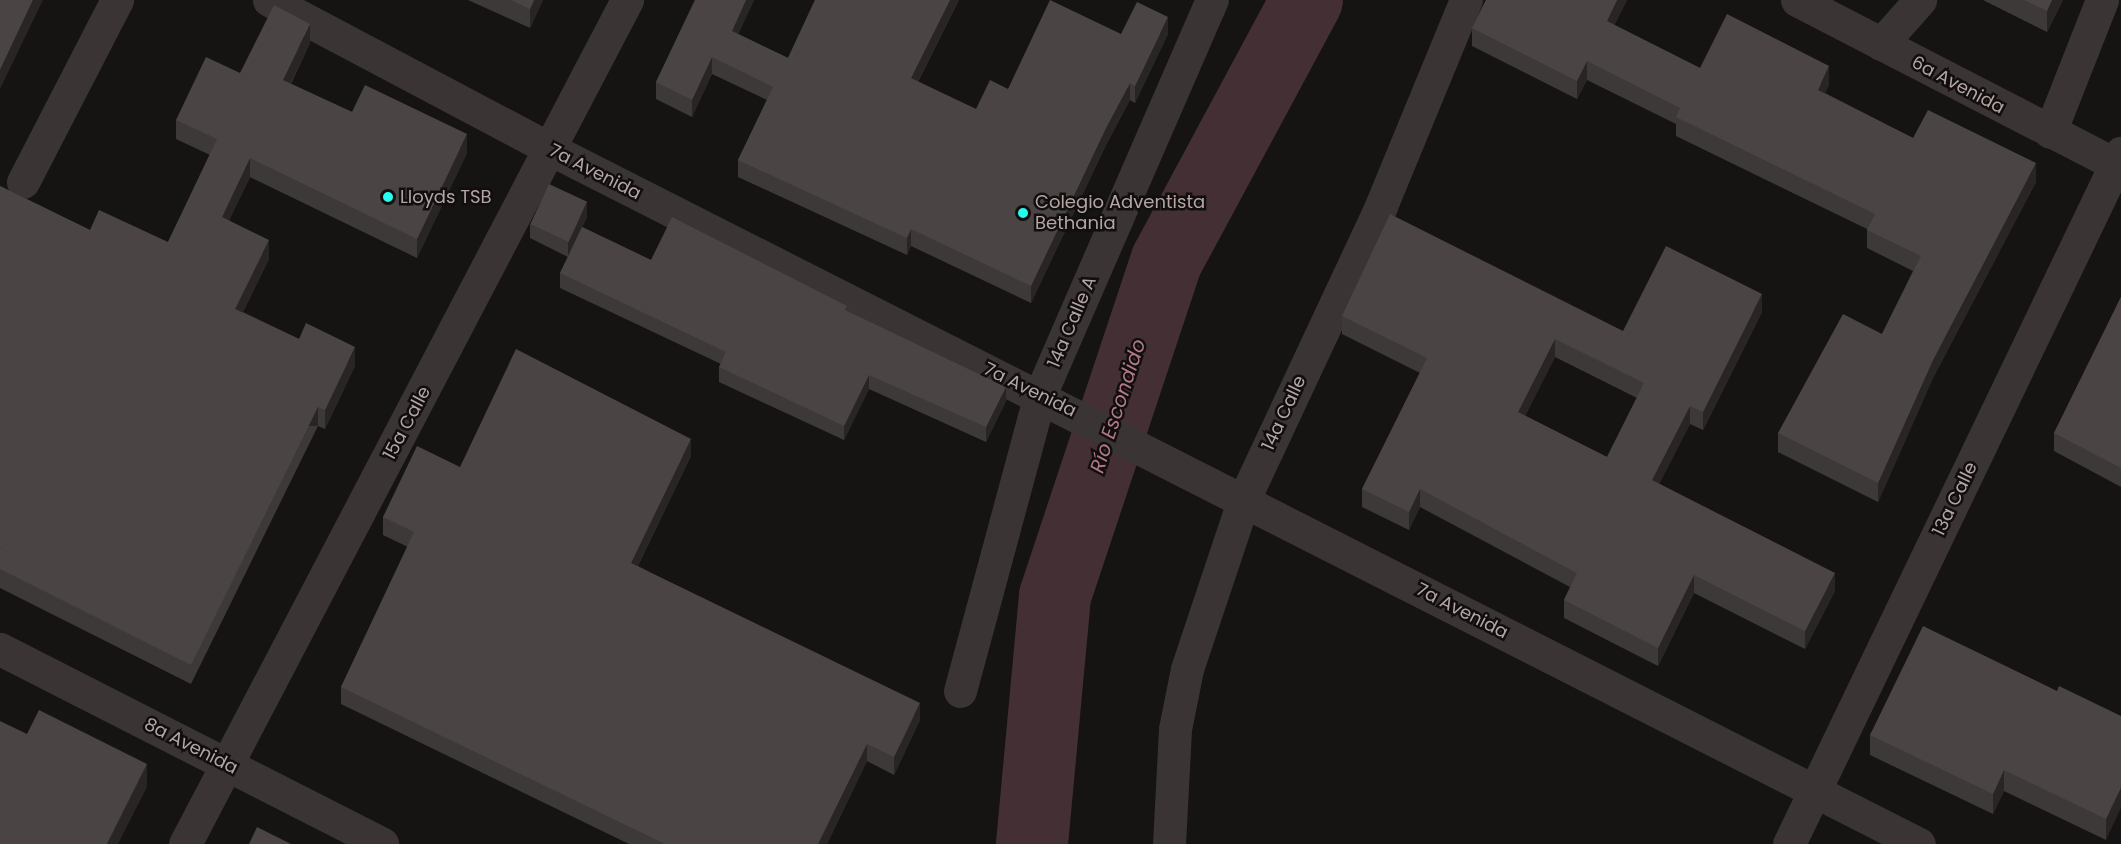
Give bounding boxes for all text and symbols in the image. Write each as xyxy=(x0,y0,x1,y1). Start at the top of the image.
street label: 6a Avenida xyxy=(1908,52,2008,118)
street label: 7a Avenida xyxy=(545,140,645,204)
place label: Lloyds TSB xyxy=(400,186,492,208)
marker: Lloyds TSB xyxy=(381,190,395,204)
place label: Colegio Adventista Bethania xyxy=(1035,192,1205,234)
marker: Colegio Adventista Bethania xyxy=(1016,206,1030,220)
street label: 14a Calle A xyxy=(1043,273,1101,371)
water label: Río Escondido xyxy=(1085,336,1151,476)
street label: 7a Avenida xyxy=(980,358,1080,422)
street label: 14a Calle xyxy=(1257,372,1311,454)
street label: 15a Calle xyxy=(379,383,435,463)
street label: 13a Calle xyxy=(1928,459,1982,539)
street label: 7a Avenida xyxy=(1412,579,1512,643)
street label: 8a Avenida xyxy=(141,713,241,779)

